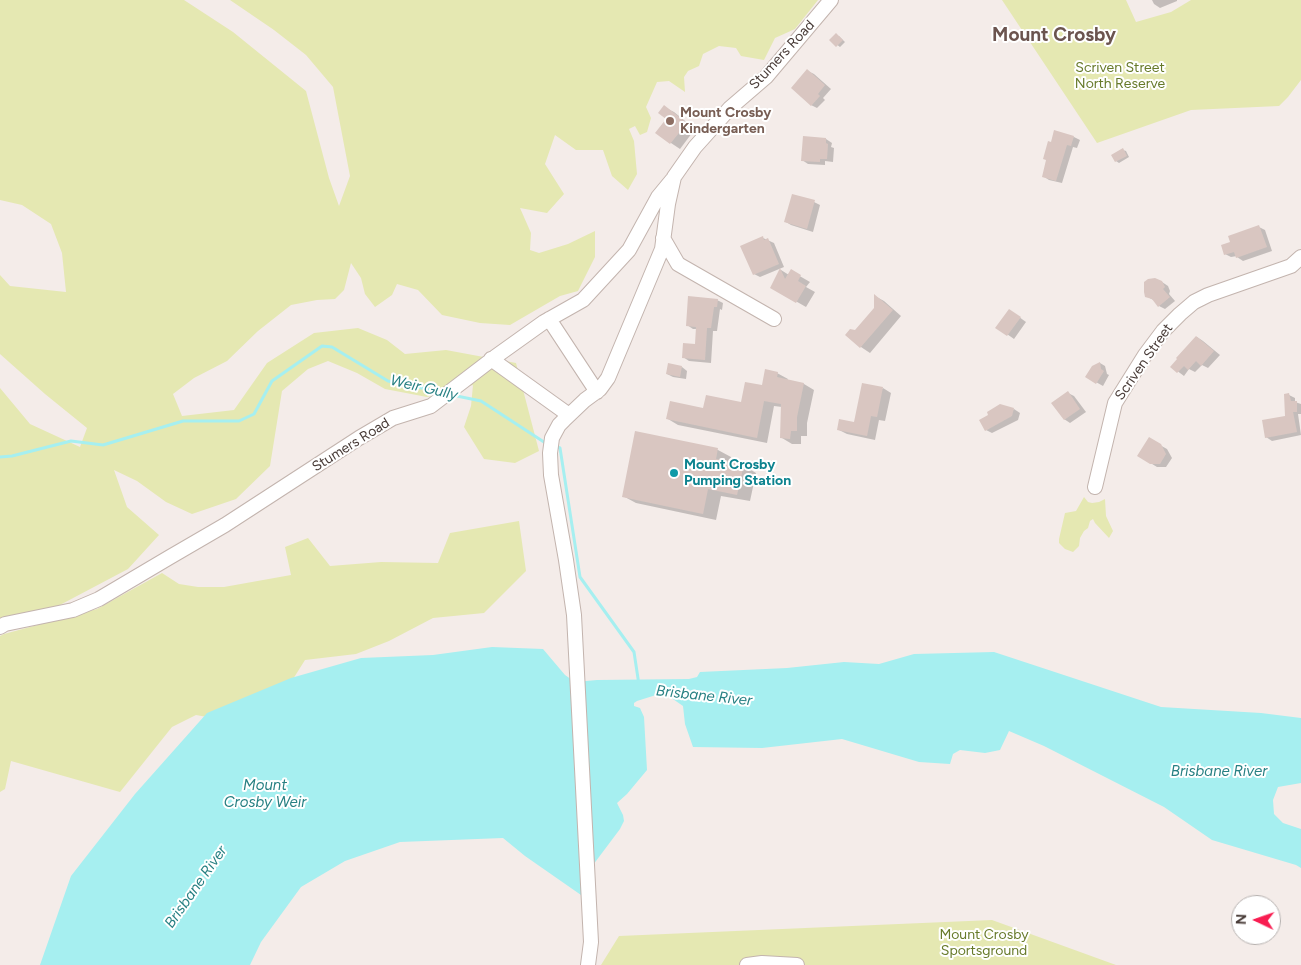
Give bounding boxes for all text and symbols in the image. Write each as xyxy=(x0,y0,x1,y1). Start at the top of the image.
street label: Stumers Road xyxy=(746,17,818,93)
district label: Mount Crosby xyxy=(992,24,1116,46)
park label: Scriven Street North Reserve xyxy=(1075,60,1165,92)
place label: Mount Crosby Kindergarten xyxy=(680,105,771,138)
marker: Mount Crosby Kindergarten xyxy=(664,115,676,127)
street label: Scriven Street xyxy=(1111,321,1177,403)
water label: Weir Gully xyxy=(389,372,459,404)
street label: Stumers Road xyxy=(309,415,393,475)
place label: Mount Crosby Pumping Station xyxy=(684,457,791,490)
marker: Mount Crosby Pumping Station xyxy=(668,467,680,479)
water label: Brisbane River xyxy=(655,682,753,710)
water label: Brisbane River xyxy=(1171,763,1267,781)
water label: Mount Crosby Weir xyxy=(224,777,306,812)
water label: Brisbane River xyxy=(161,842,231,932)
north arrow xyxy=(1231,895,1281,945)
text: N xyxy=(1233,913,1250,925)
park label: Mount Crosby Sportsground xyxy=(939,927,1029,960)

